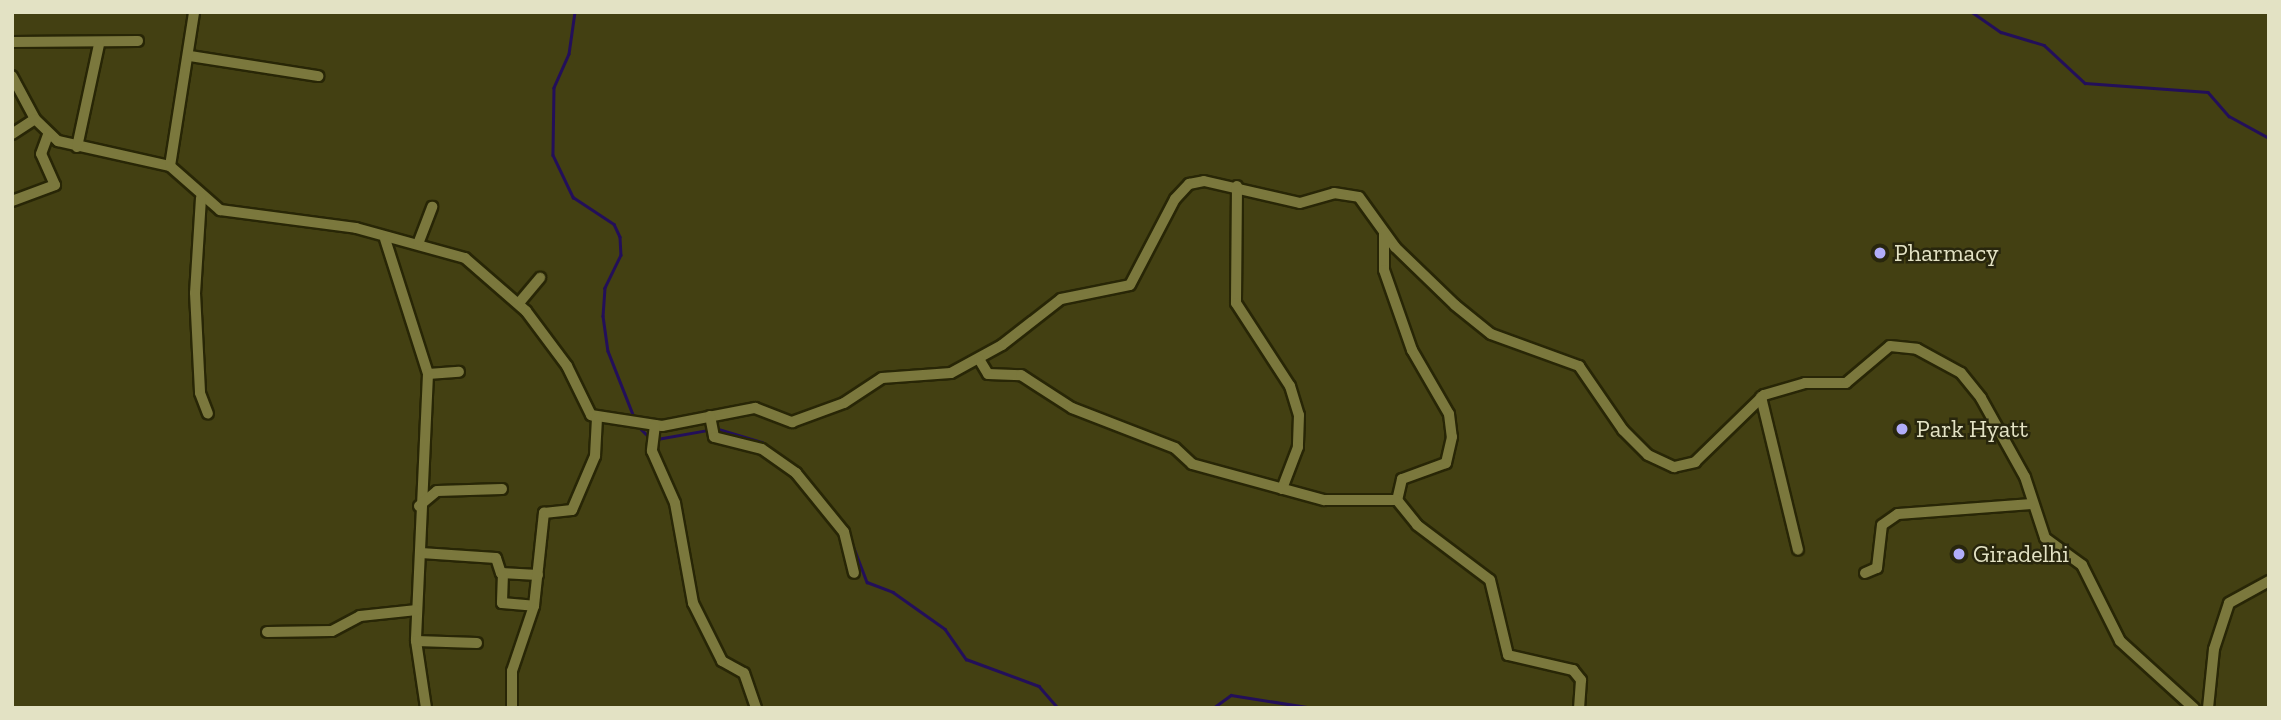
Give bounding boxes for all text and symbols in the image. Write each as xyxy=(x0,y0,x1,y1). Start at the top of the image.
place label: Pharmacy xyxy=(1894,239,1999,267)
marker: Pharmacy xyxy=(1872,245,1888,261)
place label: Park Hyatt xyxy=(1916,415,2028,443)
marker: Park Hyatt xyxy=(1894,421,1910,437)
place label: Giradelhi xyxy=(1973,540,2069,568)
marker: Giradelhi xyxy=(1951,546,1967,562)

